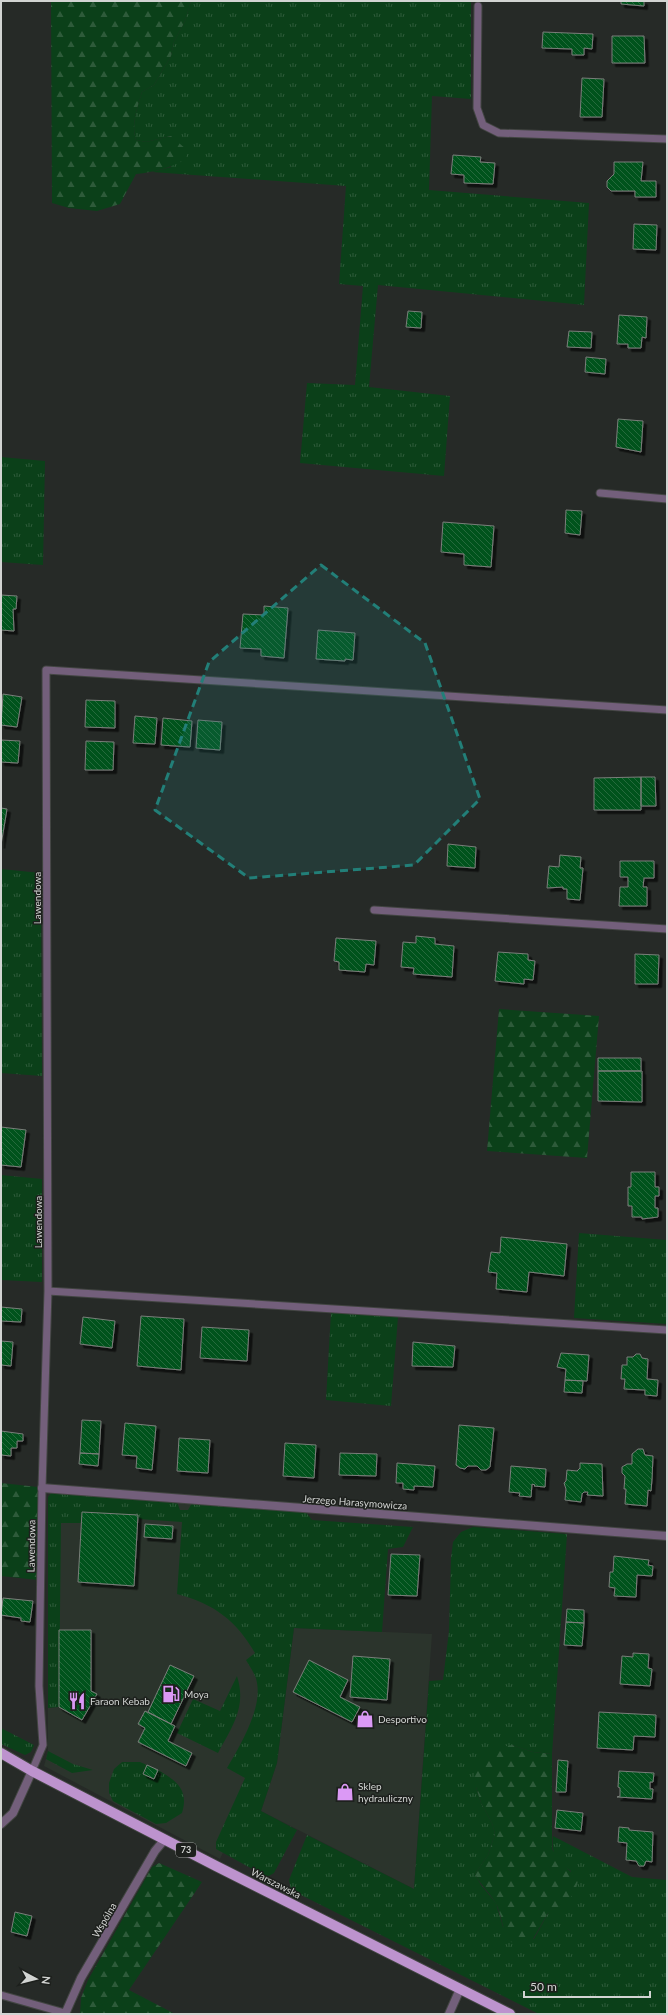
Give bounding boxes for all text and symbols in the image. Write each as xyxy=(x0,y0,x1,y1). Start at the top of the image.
street label: Lawendowa xyxy=(31,872,43,924)
street label: Lawendowa xyxy=(32,1196,44,1248)
street label: Jerzego Harasymowicza xyxy=(302,1492,408,1512)
street label: Lawendowa xyxy=(25,1520,37,1572)
fuel station icon: Moya xyxy=(161,1684,181,1704)
place label: Moya xyxy=(184,1688,209,1700)
restaurant icon: Faraon Kebab xyxy=(67,1691,87,1711)
place label: Faraon Kebab xyxy=(90,1695,150,1707)
shop icon: Desportivo xyxy=(355,1709,375,1729)
place label: Desportivo xyxy=(378,1713,427,1725)
place label: Sklep hydrauliczny xyxy=(358,1780,414,1804)
shop icon: Sklep hydrauliczny xyxy=(335,1782,355,1802)
road number: 73 xyxy=(176,1843,196,1857)
street label: Warszawska xyxy=(249,1865,303,1901)
street label: Wspólna xyxy=(89,1900,119,1940)
north arrow xyxy=(16,1959,56,1999)
scale bar xyxy=(524,1973,650,1999)
text: N xyxy=(39,1975,53,1985)
text: 50 m xyxy=(530,1979,557,1994)

